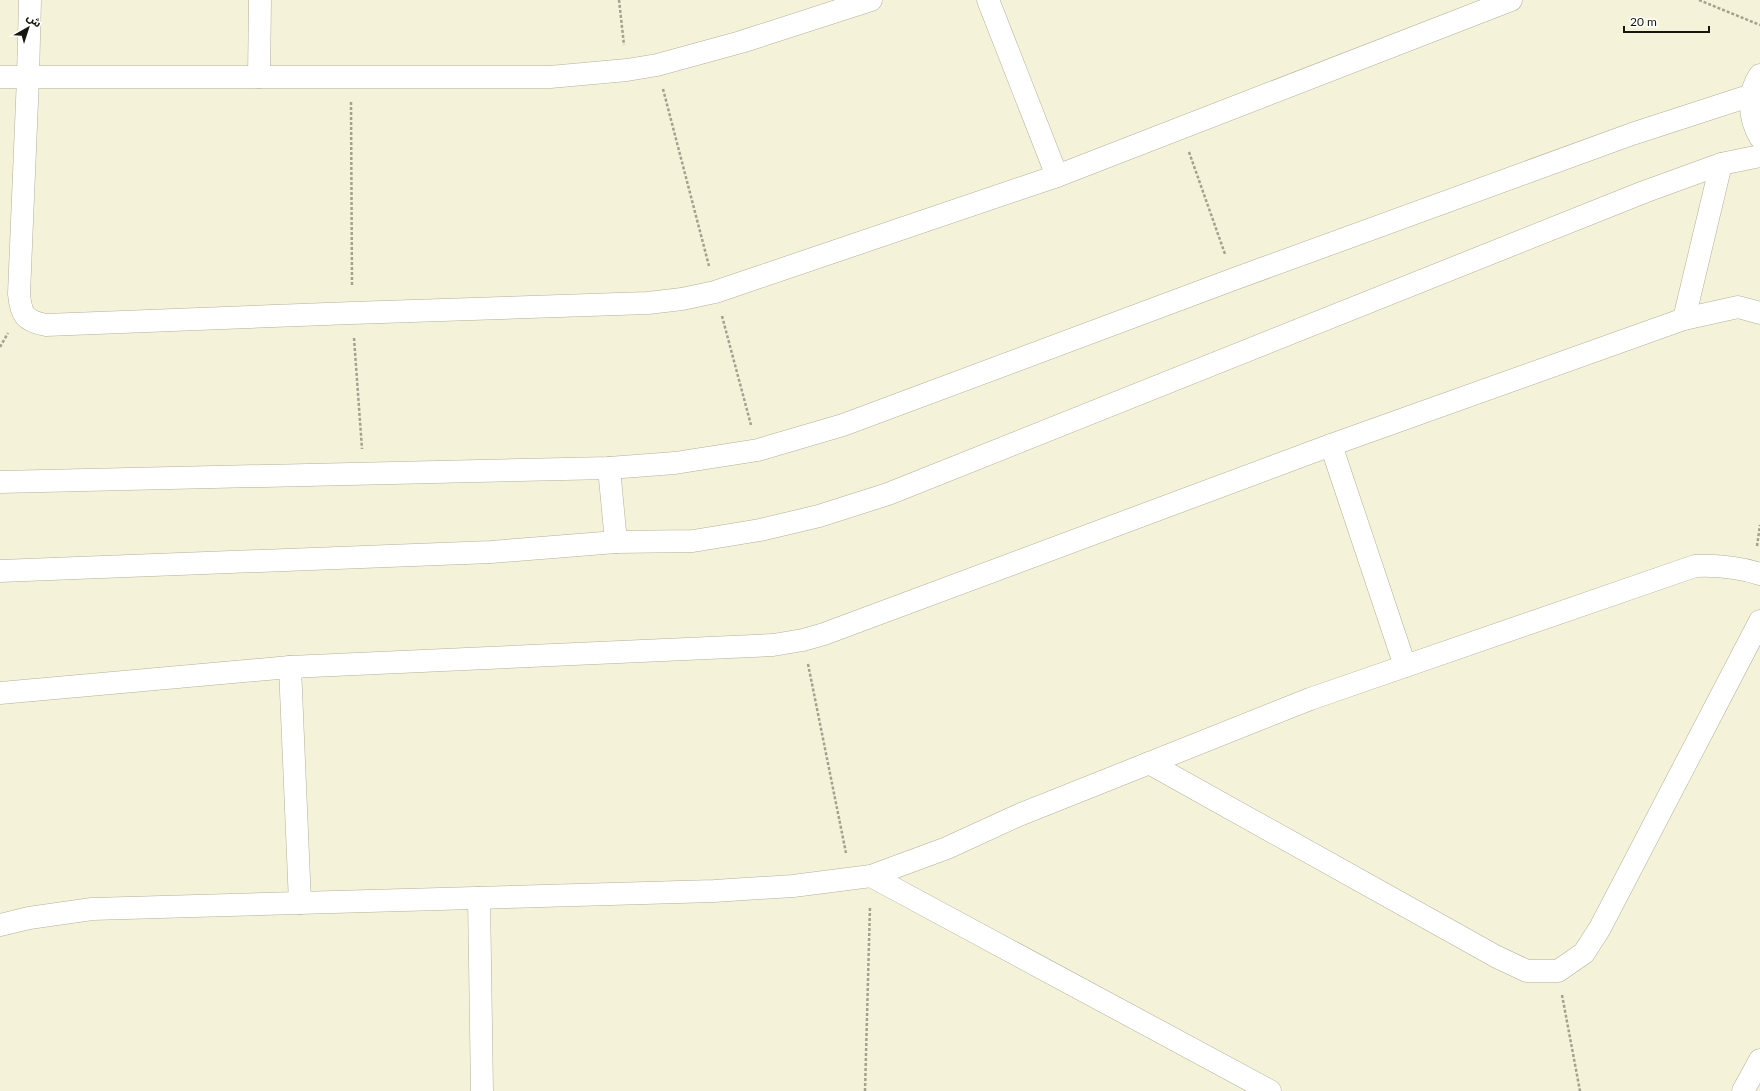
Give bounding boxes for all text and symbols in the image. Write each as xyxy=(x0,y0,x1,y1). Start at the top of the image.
north arrow xyxy=(8,8,48,48)
scale bar xyxy=(1624,8,1709,34)
text: ش xyxy=(24,10,45,30)
text: 20 m xyxy=(1630,14,1657,29)

